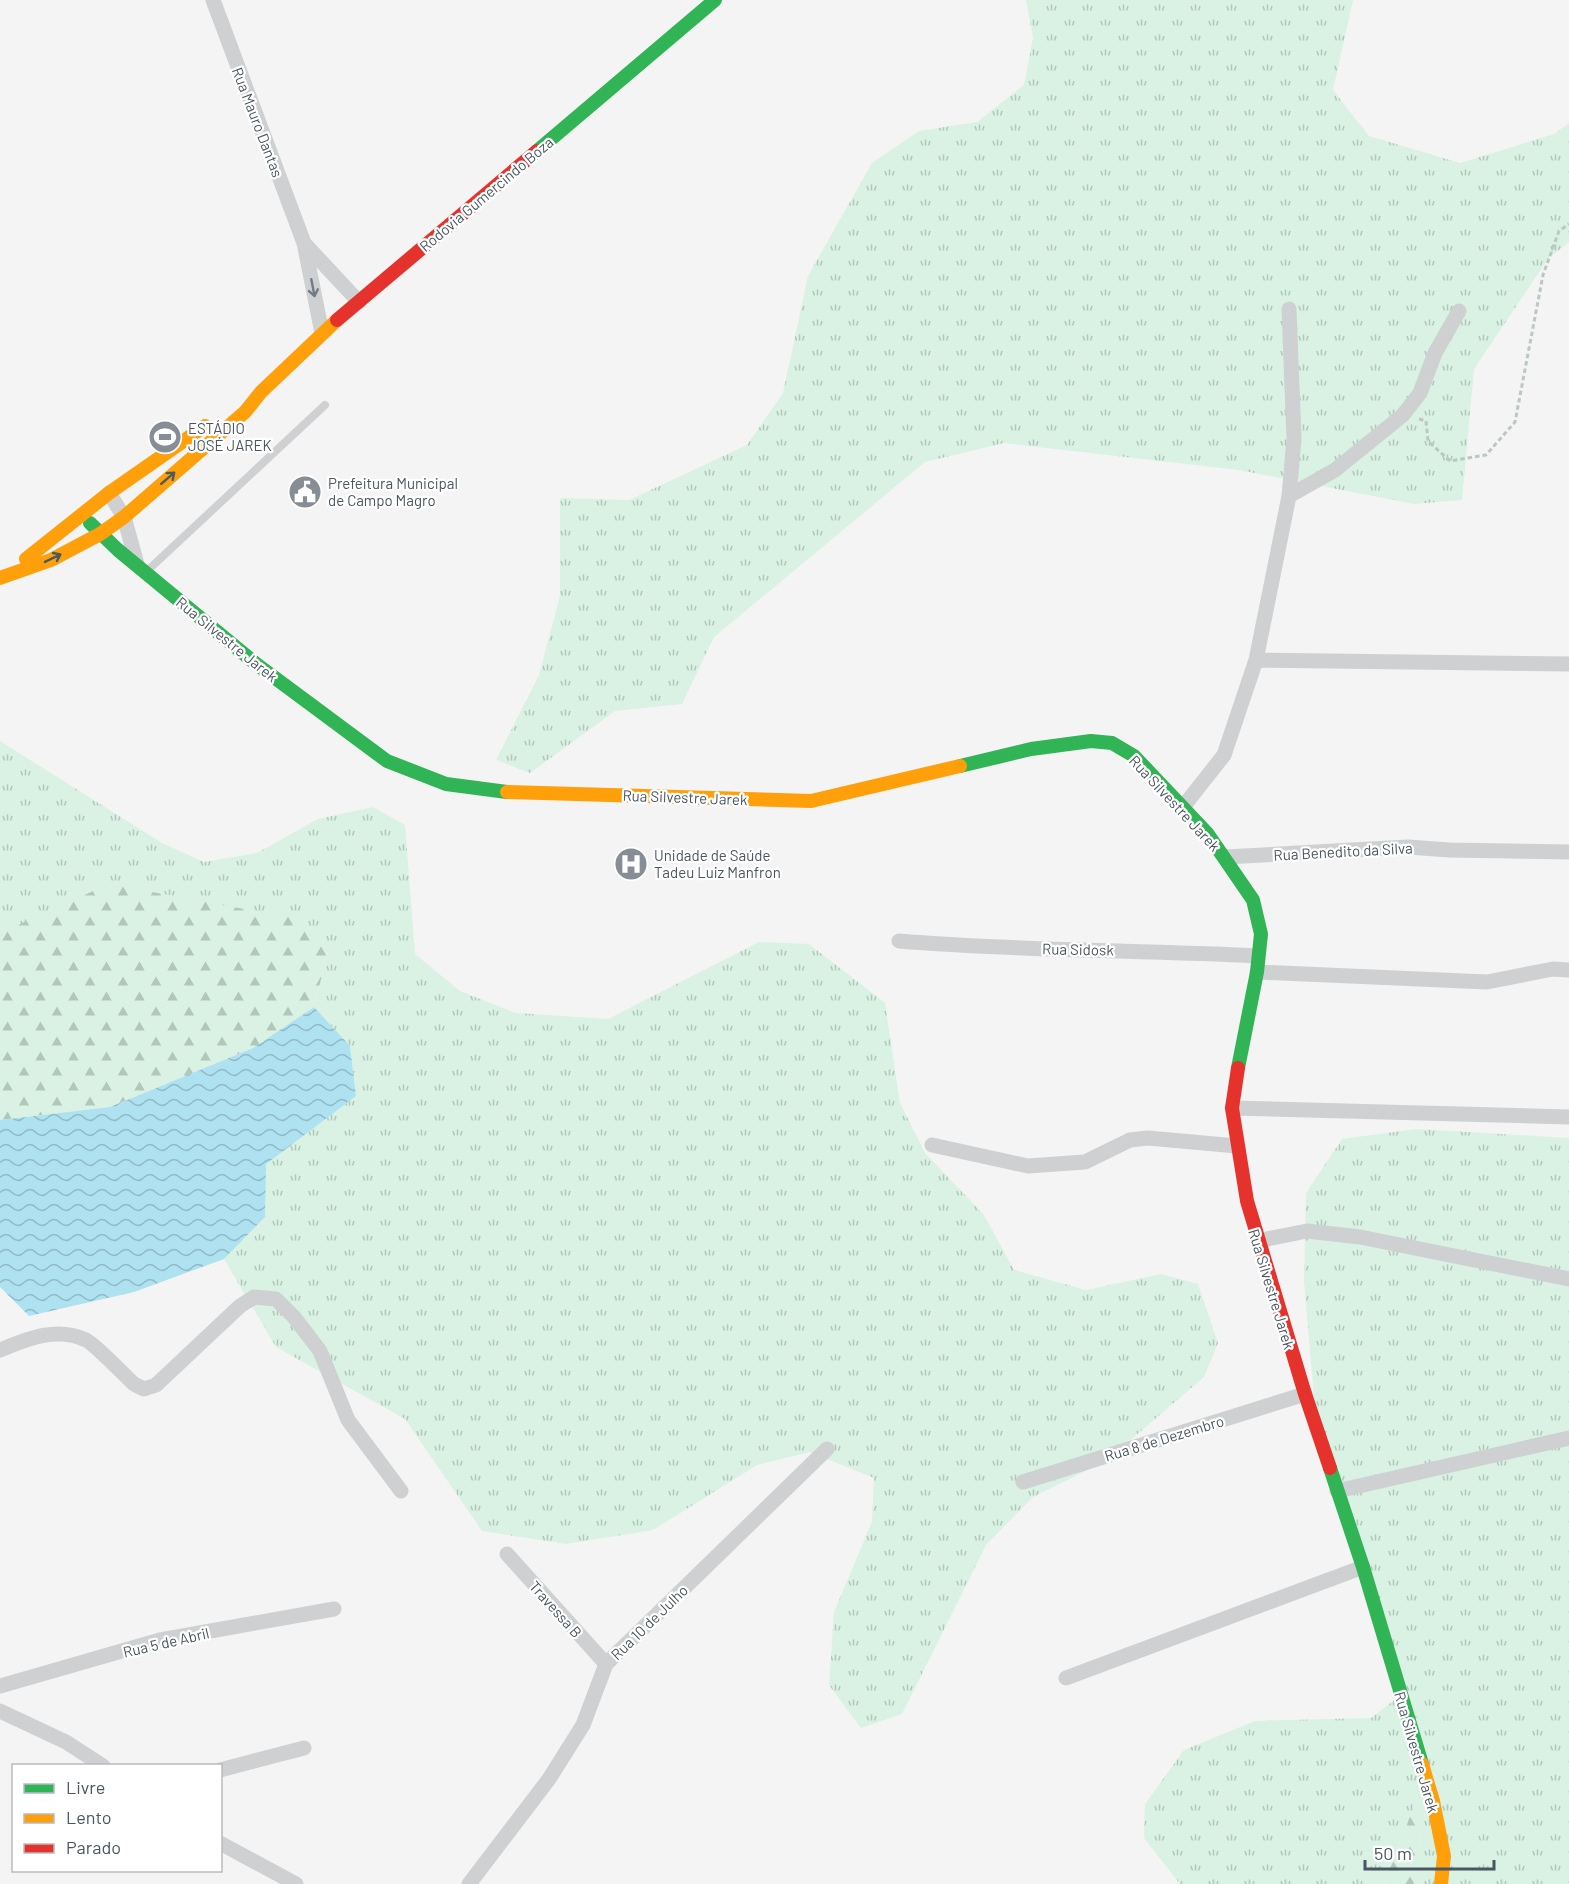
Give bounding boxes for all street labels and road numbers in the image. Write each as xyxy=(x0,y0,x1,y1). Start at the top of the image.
street label: Rua Mauro Dantas xyxy=(229,65,287,179)
street label: Rodovia Gumercindo Boza xyxy=(416,133,556,255)
street label: Rua Silvestre Jarek xyxy=(173,593,282,686)
street label: Rua Silvestre Jarek xyxy=(1126,751,1225,855)
street label: Rua Silvestre Jarek xyxy=(622,786,748,808)
street label: Rua Benedito da Silva xyxy=(1273,838,1413,864)
street label: Rua Sidosk xyxy=(1042,939,1114,959)
street label: Rua Silvestre Jarek xyxy=(1245,1227,1299,1352)
street label: Rua 8 de Dezembro xyxy=(1102,1411,1226,1465)
street label: Travessa B xyxy=(526,1577,586,1641)
street label: Rua 10 de Julho xyxy=(607,1581,691,1663)
street label: Rua 5 de Abril xyxy=(121,1623,211,1661)
street label: Rua Silvestre Jarek xyxy=(1391,1689,1443,1815)

